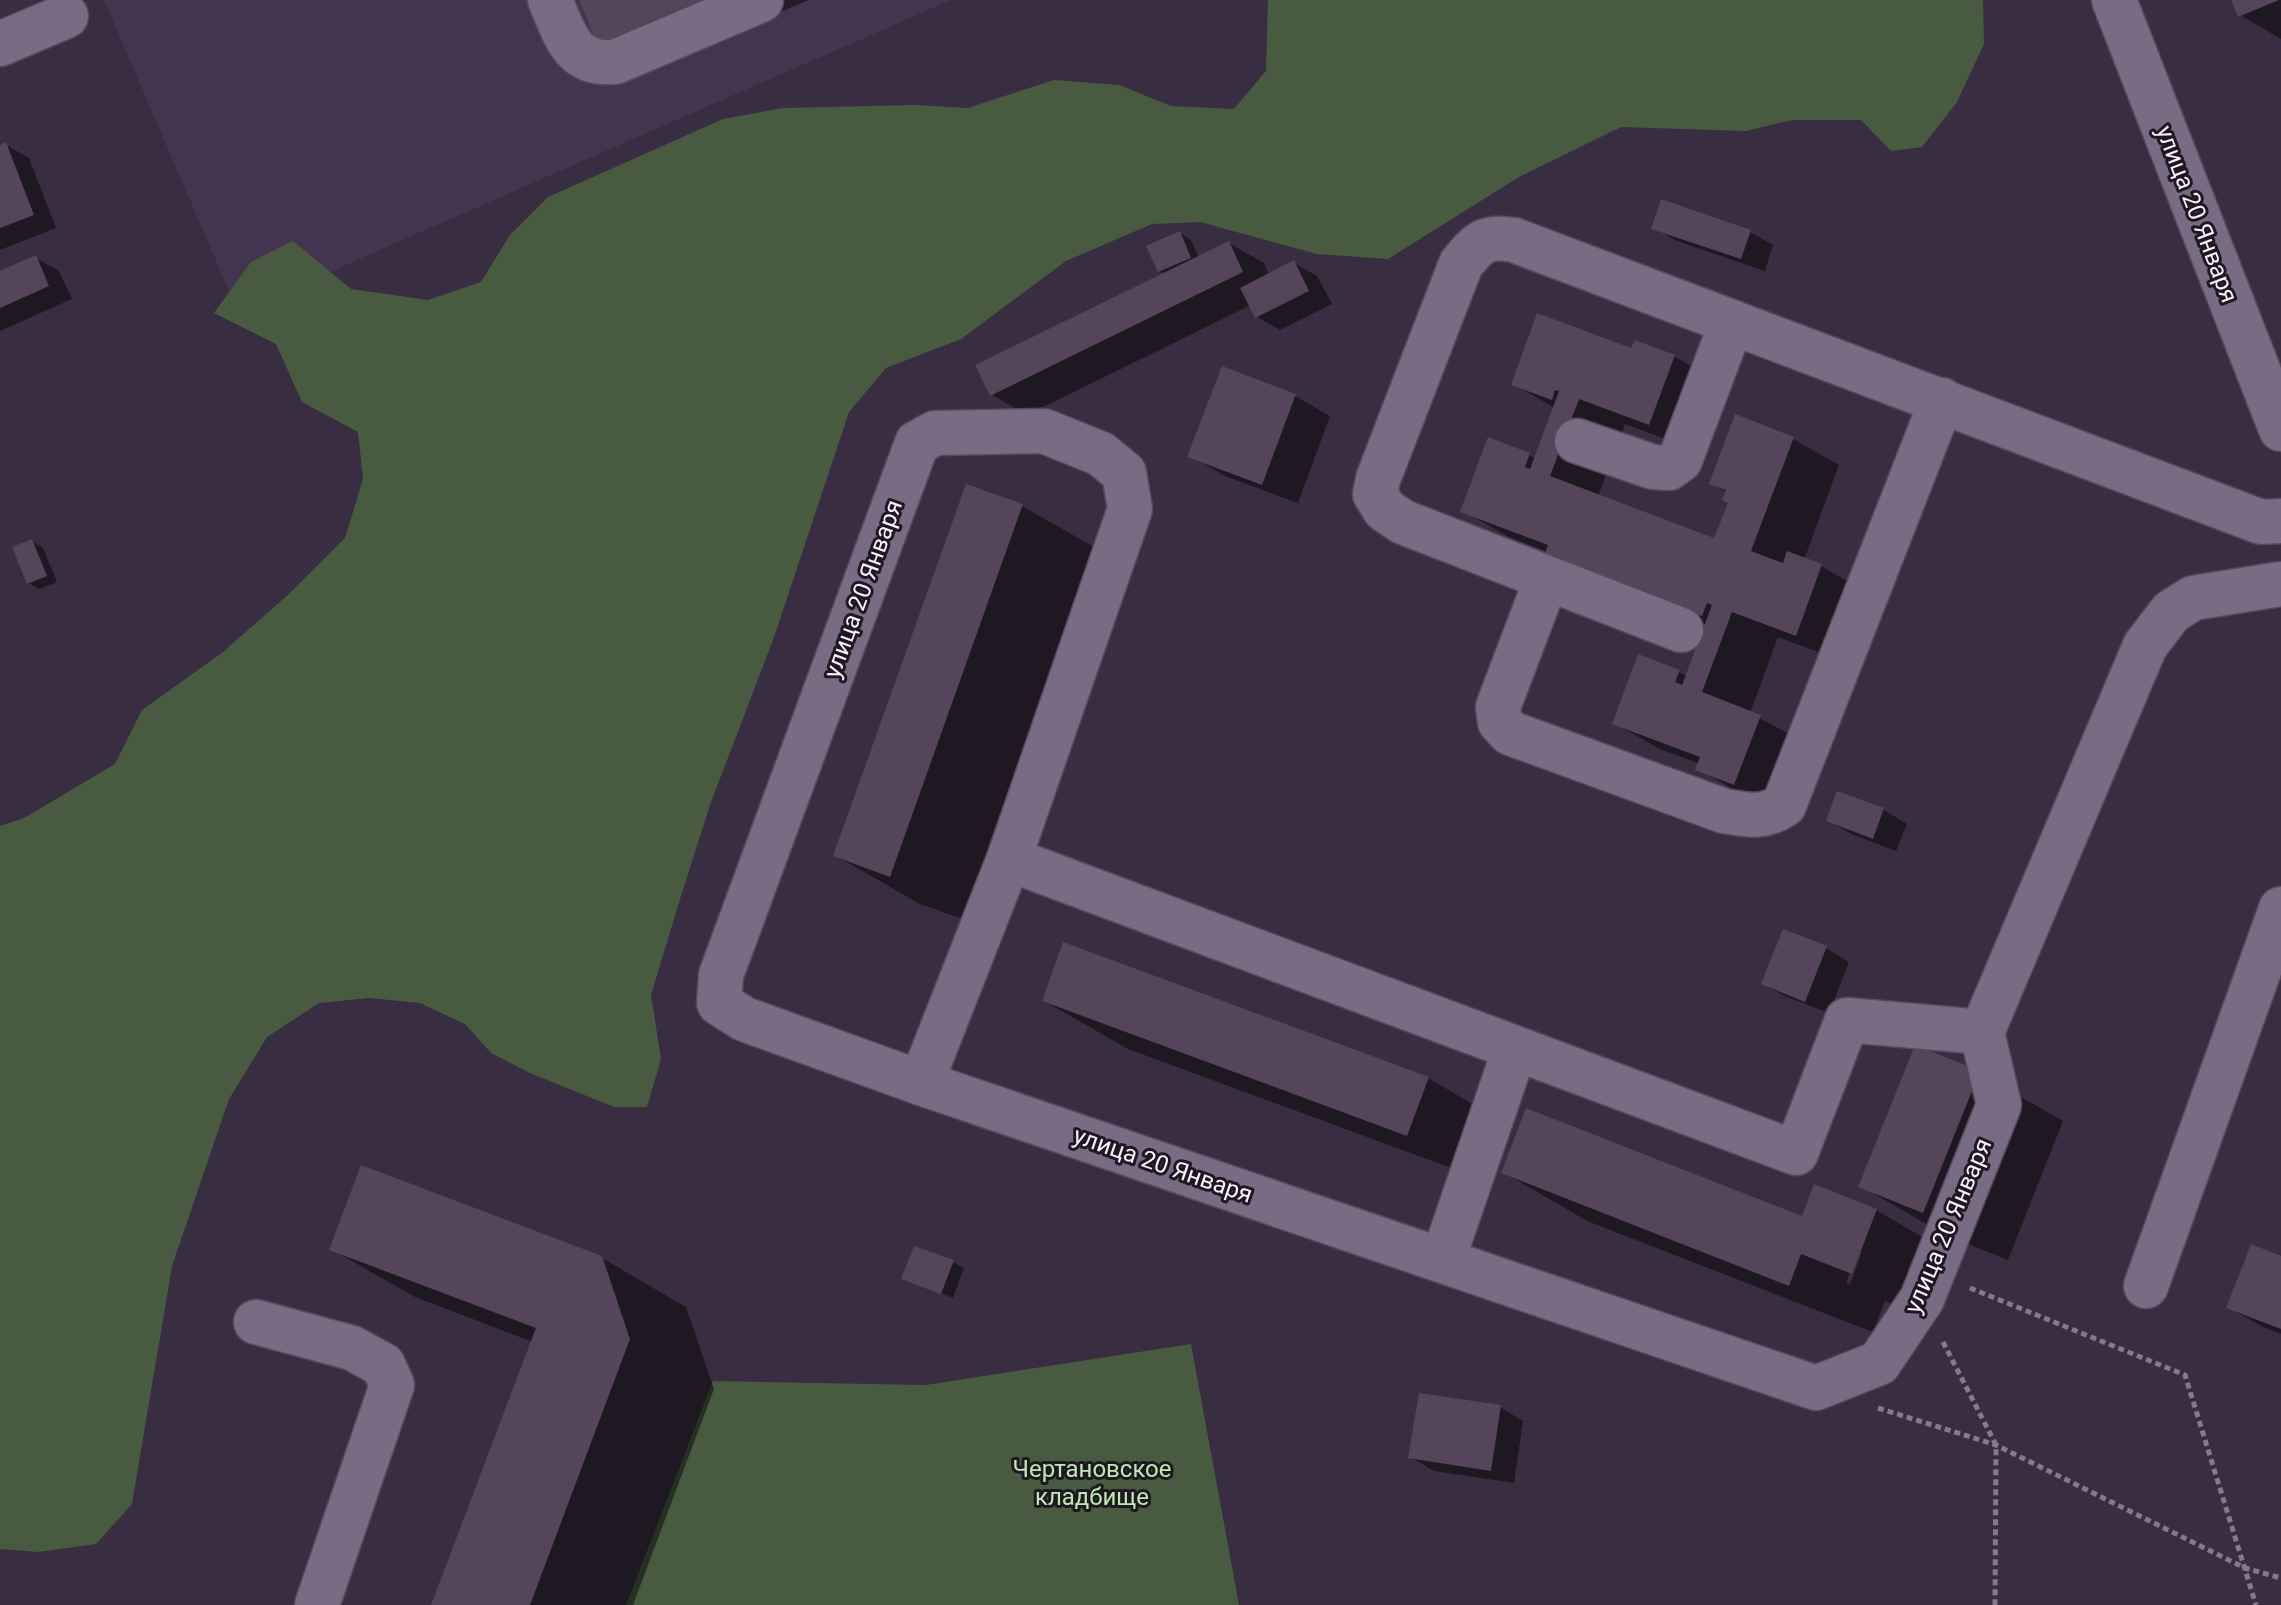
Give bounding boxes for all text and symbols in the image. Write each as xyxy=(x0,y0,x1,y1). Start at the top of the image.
street label: улица 20 Января xyxy=(2150,122,2244,306)
street label: улица 20 Января xyxy=(818,496,908,682)
street label: улица 20 Января xyxy=(1070,1121,1256,1209)
street label: улица 20 Января xyxy=(1899,1134,1997,1318)
park label: Чертановское кладбище xyxy=(1012,1455,1172,1511)

